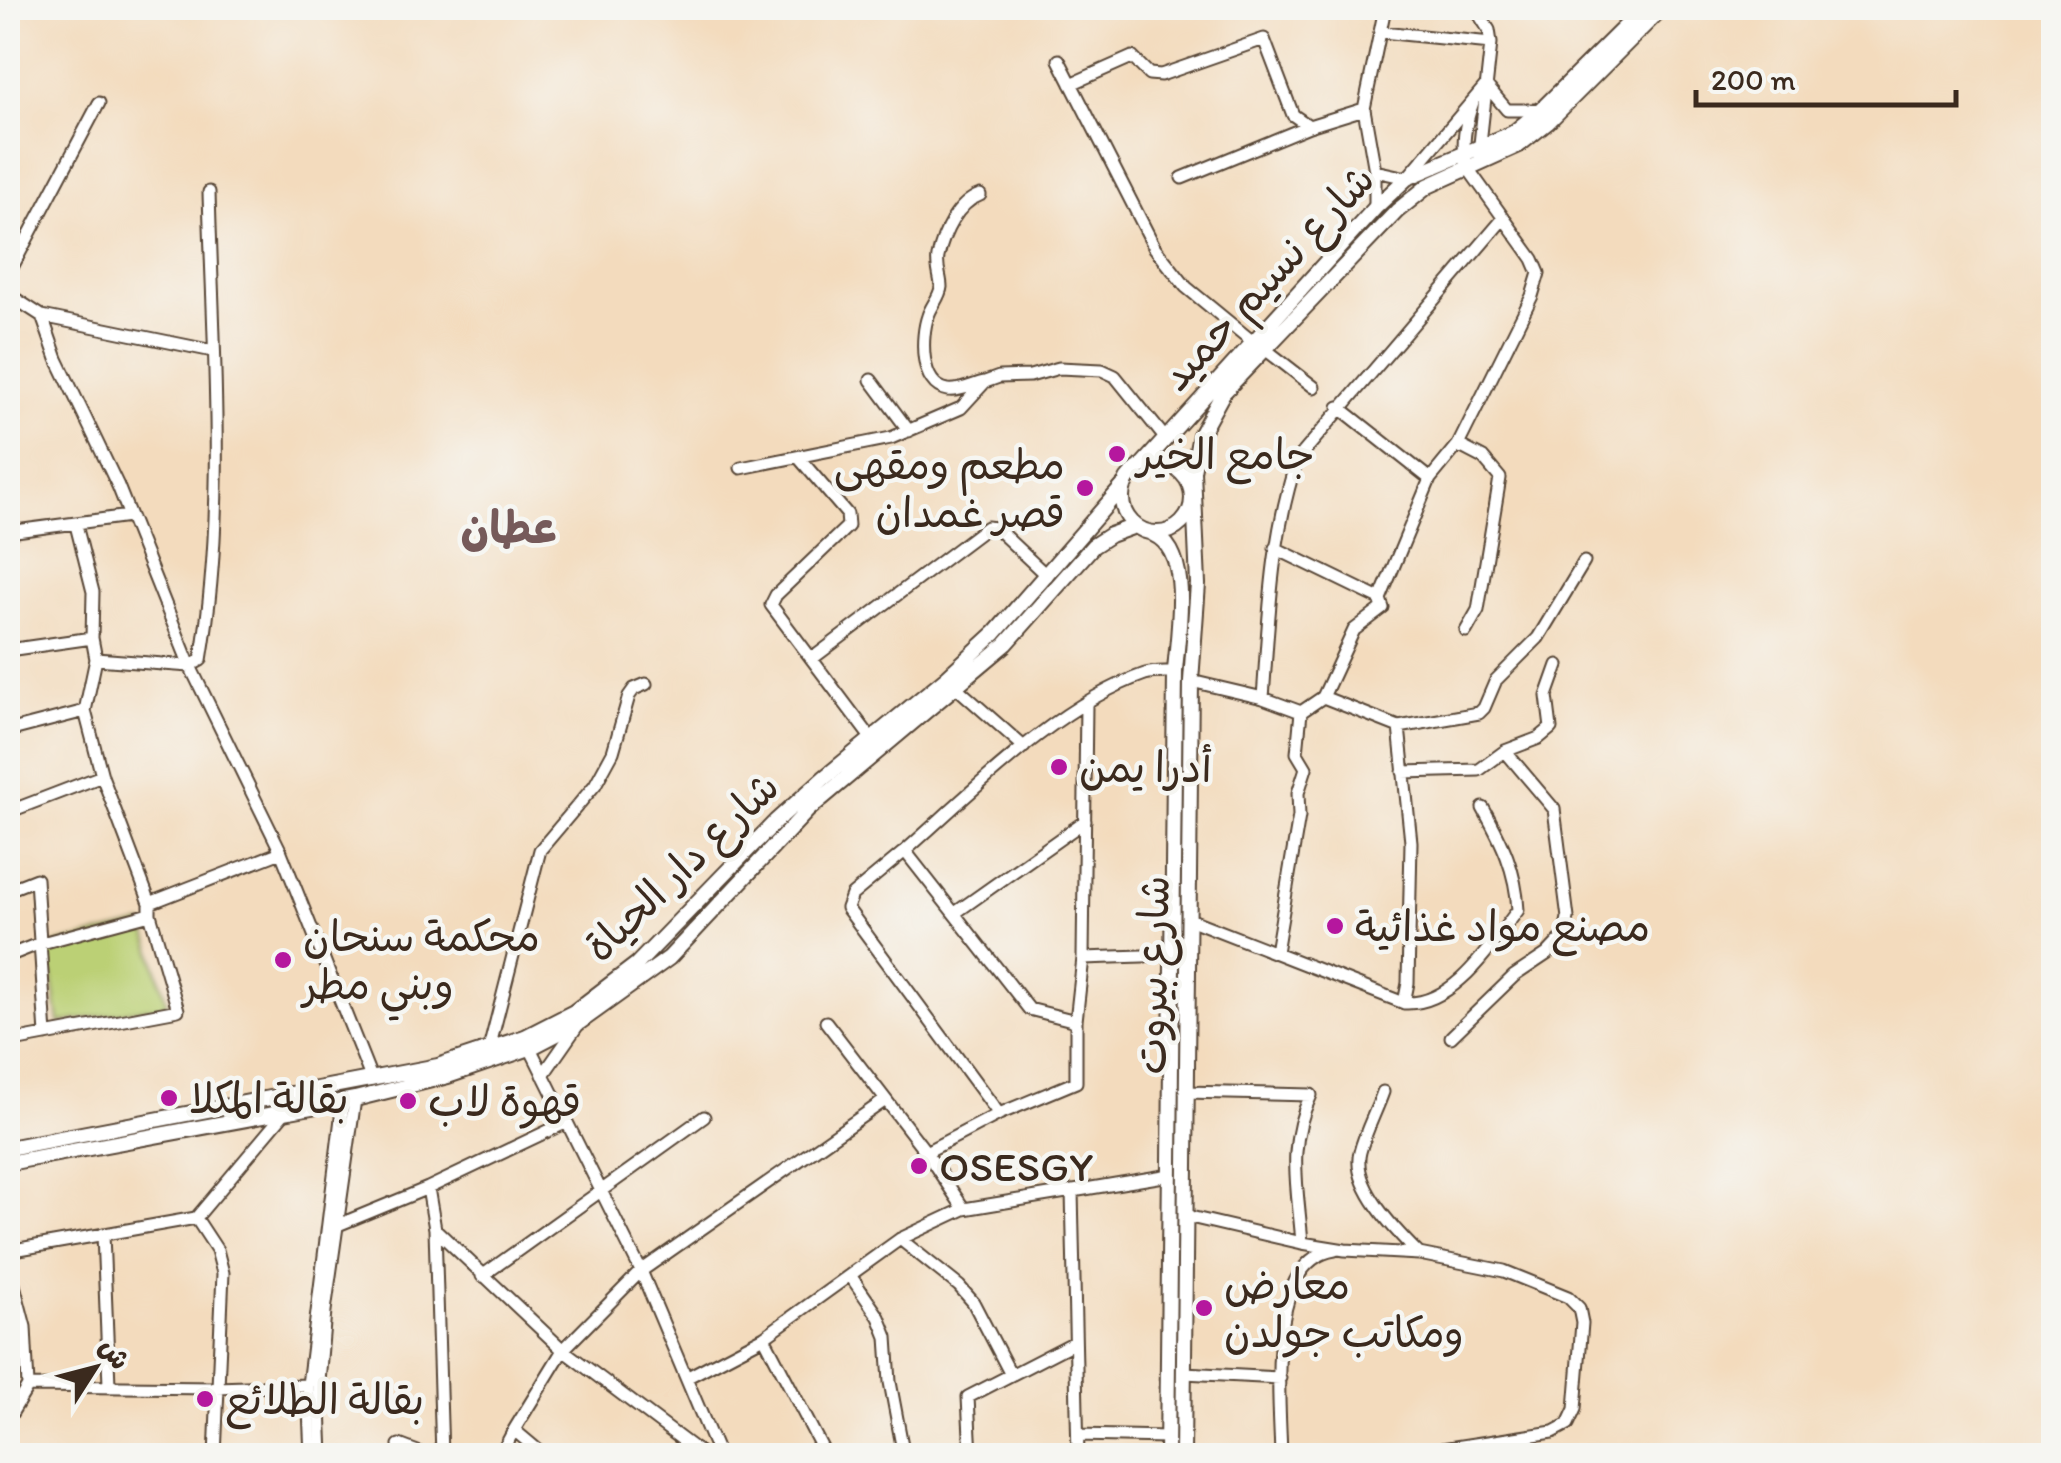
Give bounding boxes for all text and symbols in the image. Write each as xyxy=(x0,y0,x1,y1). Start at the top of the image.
scale bar xyxy=(1696,45,1956,107)
text: 200 m xyxy=(1711,61,1796,98)
street label: شارع نسيم حميد xyxy=(1150,154,1389,405)
place label: جامع الخير xyxy=(1134,429,1315,485)
place label: مطعم ومقهى قصر غمدان xyxy=(834,439,1065,538)
marker: جامع الخير xyxy=(1106,443,1128,465)
marker: مطعم ومقهى قصر غمدان xyxy=(1074,477,1096,499)
district label: عطان xyxy=(460,500,560,554)
place label: أدرا يمن xyxy=(1079,742,1212,793)
marker: أدرا يمن xyxy=(1048,756,1070,778)
street label: شارع دار الحياة xyxy=(573,761,792,975)
street label: شارع بيروت xyxy=(1125,875,1184,1075)
place label: مصنع مواد غذائية xyxy=(1355,901,1650,957)
place label: محكمة سنحان وبني مطر xyxy=(300,911,540,1021)
marker: مصنع مواد غذائية xyxy=(1324,915,1346,937)
marker: محكمة سنحان وبني مطر xyxy=(272,949,294,971)
place label: بقالة المكلا xyxy=(189,1073,349,1124)
place label: قهوة لاب xyxy=(428,1076,581,1129)
marker: بقالة المكلا xyxy=(158,1087,180,1109)
marker: قهوة لاب xyxy=(397,1090,419,1112)
place label: OSESGY xyxy=(939,1141,1093,1192)
marker: OSESGY xyxy=(908,1155,930,1177)
place label: معارض ومكاتب جولدن xyxy=(1224,1259,1464,1358)
marker: معارض ومكاتب جولدن xyxy=(1193,1297,1215,1319)
north arrow xyxy=(45,1318,145,1418)
text: ش xyxy=(92,1331,138,1376)
place label: بقالة الطلائع xyxy=(225,1374,424,1430)
marker: بقالة الطلائع xyxy=(194,1388,216,1410)

